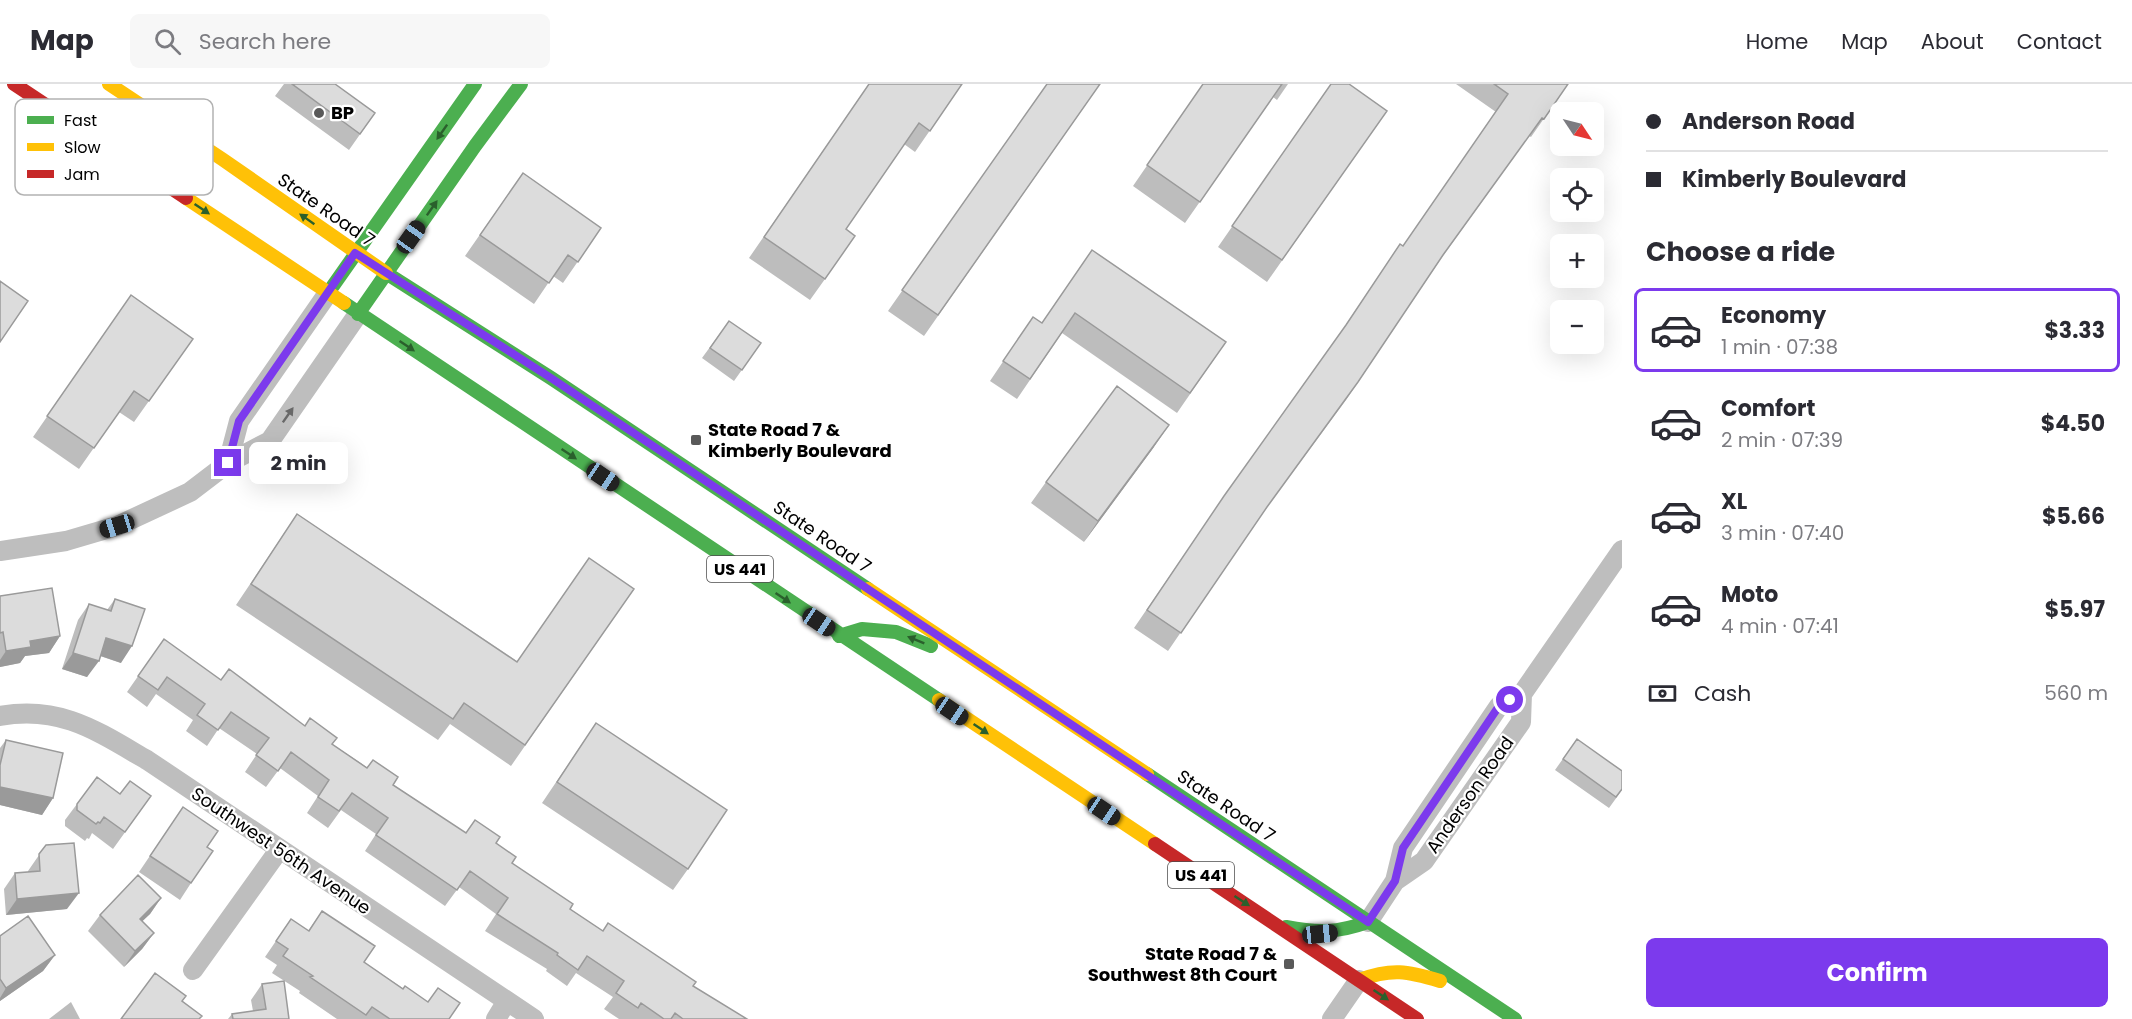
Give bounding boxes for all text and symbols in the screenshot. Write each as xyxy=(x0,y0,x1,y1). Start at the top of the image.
search box xyxy=(130,14,550,68)
text: Map xyxy=(30,21,94,60)
icon: search xyxy=(151,25,184,58)
text: Search here xyxy=(199,26,331,57)
text: Home xyxy=(1746,27,1808,56)
text: Map xyxy=(1841,27,1888,56)
text: About xyxy=(1921,27,1984,56)
text: Contact xyxy=(2017,27,2102,56)
legend xyxy=(15,99,213,195)
place label: BP xyxy=(331,100,354,125)
north arrow xyxy=(1550,102,1604,156)
map controls xyxy=(1550,102,1604,354)
marker: BP xyxy=(312,106,326,120)
text: Anderson Road xyxy=(1682,106,1855,137)
text: Fast xyxy=(64,109,97,132)
one-way arrow xyxy=(436,124,448,140)
text: Slow xyxy=(64,136,101,159)
text: Jam xyxy=(64,163,100,186)
text: Kimberly Boulevard xyxy=(1682,164,1907,195)
street label: State Road 7 xyxy=(273,167,380,252)
button: locate xyxy=(1550,168,1604,222)
one-way arrow xyxy=(426,200,438,216)
one-way arrow xyxy=(194,204,211,215)
one-way arrow xyxy=(300,213,316,225)
car xyxy=(393,217,429,257)
text: Choose a ride xyxy=(1646,233,1835,270)
button: + xyxy=(1550,234,1604,288)
button: − xyxy=(1550,300,1604,354)
text: Economy xyxy=(1721,300,1826,331)
icon: car xyxy=(1649,303,1703,357)
text: $3.33 xyxy=(2044,315,2105,346)
text: 1 min · 07:38 xyxy=(1721,333,1838,361)
one-way arrow xyxy=(399,340,415,351)
text: Comfort xyxy=(1721,393,1815,424)
icon: car xyxy=(1649,396,1703,450)
one-way arrow xyxy=(282,407,293,423)
text: $4.50 xyxy=(2041,408,2105,439)
place label: State Road 7 & Kimberly Boulevard xyxy=(708,417,892,463)
text: 2 min · 07:39 xyxy=(1721,426,1843,454)
marker: State Road 7 & Kimberly Boulevard xyxy=(689,433,703,447)
callout: 2 min xyxy=(249,442,348,484)
route end xyxy=(214,449,241,476)
text: 2 min xyxy=(270,449,327,477)
one-way arrow xyxy=(561,449,577,460)
car xyxy=(583,459,623,495)
text: XL xyxy=(1721,486,1747,517)
icon: car xyxy=(1649,489,1703,543)
street label: State Road 7 xyxy=(768,495,876,579)
text: $5.66 xyxy=(2042,501,2105,532)
car xyxy=(97,512,137,540)
text: 3 min · 07:40 xyxy=(1721,519,1844,547)
road number: US 441 xyxy=(707,556,773,582)
text: Moto xyxy=(1721,579,1778,610)
icon: car xyxy=(1649,582,1703,636)
one-way arrow xyxy=(775,592,791,604)
text: $5.97 xyxy=(2045,594,2105,625)
car xyxy=(799,604,839,640)
text: 4 min · 07:41 xyxy=(1721,612,1839,640)
one-way arrow xyxy=(907,635,925,645)
icon: cash xyxy=(1646,677,1679,710)
text: Cash xyxy=(1694,678,1751,709)
text: 560 m xyxy=(2044,679,2108,707)
route start xyxy=(1496,686,1523,713)
car xyxy=(932,693,972,729)
one-way arrow xyxy=(972,724,989,735)
street label: Anderson Road xyxy=(1420,731,1519,858)
street label: State Road 7 xyxy=(1172,764,1280,848)
street label: Southwest 56th Avenue xyxy=(187,781,376,920)
car xyxy=(1084,793,1124,829)
road number: US 441 xyxy=(1168,862,1234,888)
one-way arrow xyxy=(1234,896,1250,907)
car xyxy=(1301,923,1339,945)
button: Confirm xyxy=(1646,938,2108,1007)
place label: State Road 7 & Southwest 8th Court xyxy=(1088,941,1278,987)
marker: State Road 7 & Southwest 8th Court xyxy=(1282,957,1296,971)
one-way arrow xyxy=(1372,989,1389,1000)

